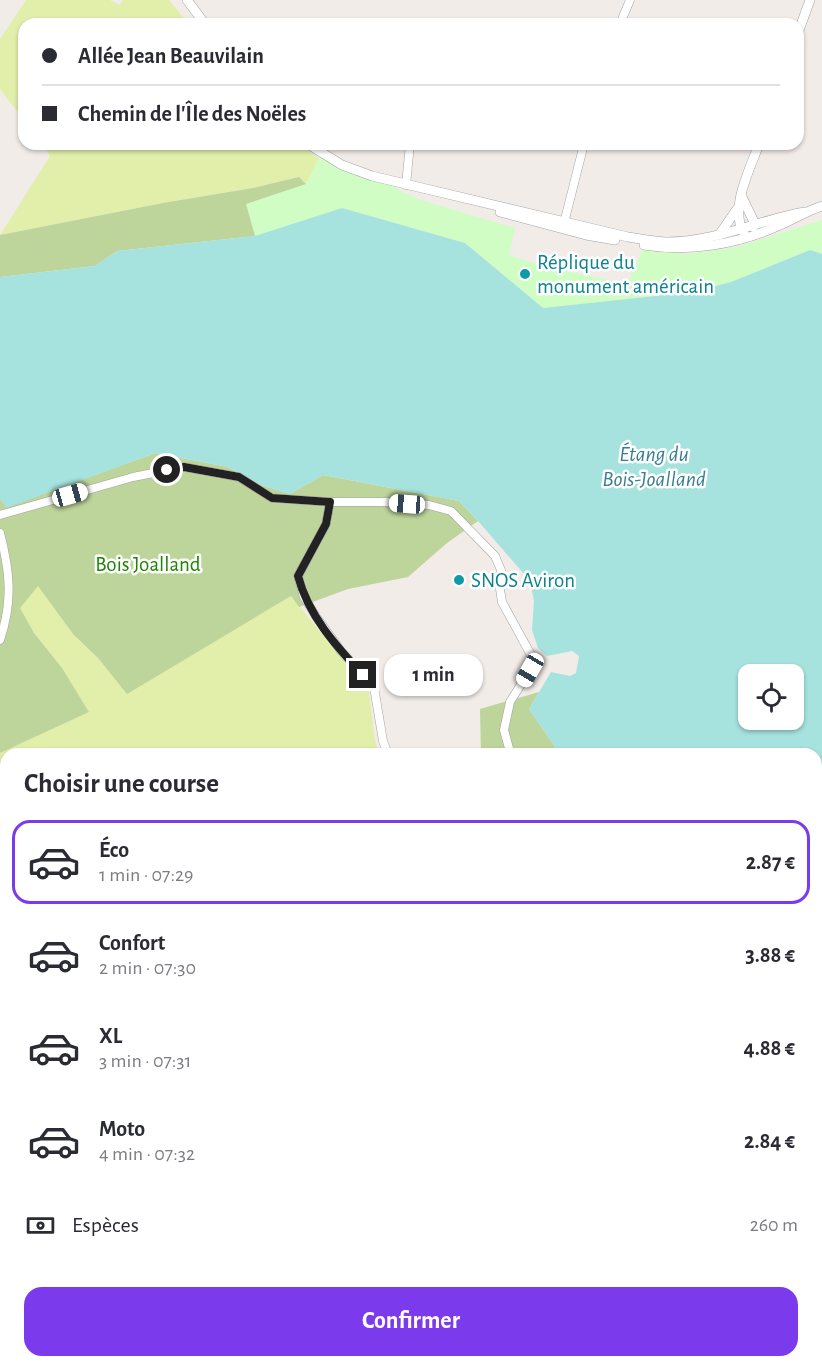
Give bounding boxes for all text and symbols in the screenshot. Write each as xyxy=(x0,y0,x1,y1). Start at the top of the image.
text: Allée Jean Beauvilain xyxy=(78,45,264,67)
text: Chemin de l'Île des Noëles xyxy=(78,103,306,125)
place label: Réplique du monument américain xyxy=(537,252,714,297)
marker: Réplique du monument américain xyxy=(518,267,532,281)
water label: Étang du Bois-Joalland xyxy=(602,442,706,490)
route start xyxy=(153,456,180,483)
car xyxy=(50,481,90,509)
car xyxy=(388,494,426,514)
park label: Bois Joalland xyxy=(95,554,201,575)
place label: SNOS Aviron xyxy=(471,570,575,591)
marker: SNOS Aviron xyxy=(452,573,466,587)
car xyxy=(513,650,547,690)
callout: 1 min xyxy=(384,654,483,696)
route end xyxy=(349,661,376,688)
map controls xyxy=(738,664,804,730)
button: locate xyxy=(738,664,804,730)
text: 1 min xyxy=(412,665,455,685)
text: Choisir une course xyxy=(24,770,219,797)
icon: car xyxy=(27,835,81,889)
text: Éco xyxy=(99,839,129,861)
text: 2.87 € xyxy=(746,851,795,873)
text: 1 min · 07:29 xyxy=(99,865,194,885)
icon: car xyxy=(27,928,81,982)
text: Confort xyxy=(99,932,165,954)
text: 3.88 € xyxy=(745,944,795,966)
text: 2 min · 07:30 xyxy=(99,958,196,978)
icon: car xyxy=(27,1021,81,1075)
text: XL xyxy=(99,1025,122,1047)
text: 4.88 € xyxy=(744,1037,795,1059)
text: 3 min · 07:31 xyxy=(99,1051,191,1071)
icon: car xyxy=(27,1114,81,1168)
text: Moto xyxy=(99,1118,145,1140)
text: 2.84 € xyxy=(744,1130,795,1152)
text: 4 min · 07:32 xyxy=(99,1144,195,1164)
icon: cash xyxy=(24,1209,57,1242)
text: Espèces xyxy=(72,1214,139,1236)
text: 260 m xyxy=(750,1215,798,1235)
button: Confirmer xyxy=(24,1287,798,1356)

